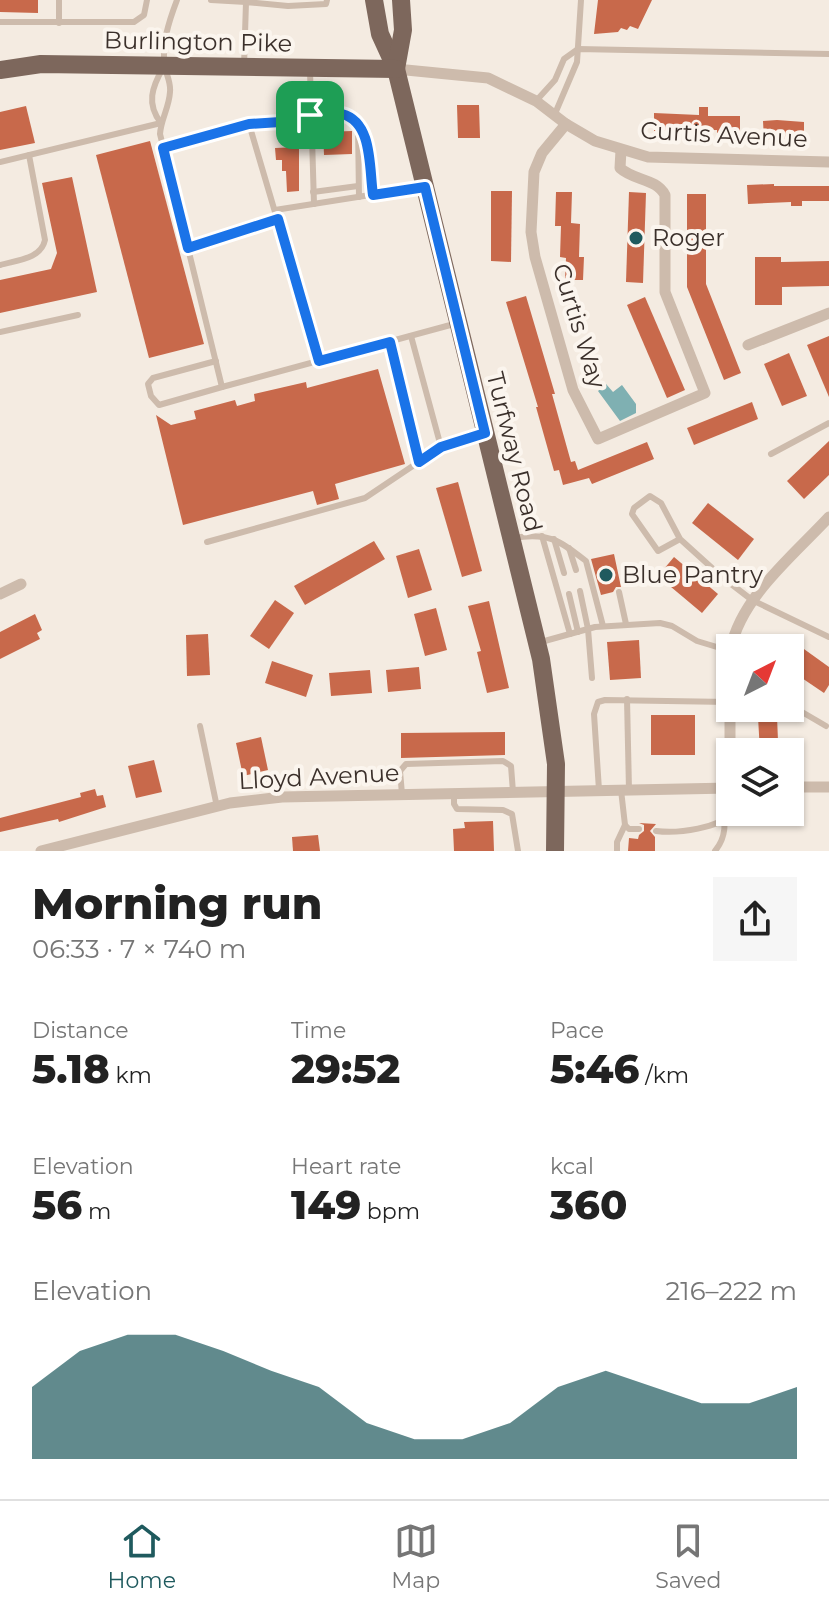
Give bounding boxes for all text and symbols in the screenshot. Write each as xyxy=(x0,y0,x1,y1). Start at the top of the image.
street label: Burlington Pike xyxy=(104,25,292,58)
pin xyxy=(276,81,344,149)
icon: arrive xyxy=(288,93,332,137)
street label: Curtis Avenue xyxy=(640,116,808,153)
place label: Roger xyxy=(652,223,725,252)
marker: Roger xyxy=(627,229,645,247)
street label: Curtis Way xyxy=(547,260,612,392)
street label: Turfway Road xyxy=(481,369,548,535)
place label: Blue Pantry xyxy=(622,560,763,589)
marker: Blue Pantry xyxy=(597,566,615,584)
north arrow xyxy=(716,634,804,722)
map controls xyxy=(716,634,804,826)
button: layers xyxy=(716,738,804,826)
street label: Lloyd Avenue xyxy=(238,758,400,795)
text: Morning run xyxy=(32,876,322,930)
button: share xyxy=(713,877,797,961)
text: 06:33 · 7 × 740 m xyxy=(32,933,246,965)
text: Distance xyxy=(32,1017,129,1044)
text: Time xyxy=(291,1017,346,1044)
text: Pace xyxy=(550,1017,604,1044)
text: 5.18 xyxy=(32,1044,110,1093)
text: 29:52 xyxy=(291,1044,400,1093)
text: 5:46 xyxy=(550,1044,640,1093)
text: km xyxy=(110,1062,152,1089)
text: /km xyxy=(640,1062,689,1089)
text: Elevation xyxy=(32,1153,134,1180)
text: Heart rate xyxy=(291,1153,401,1180)
text: kcal xyxy=(550,1153,594,1180)
text: 56 xyxy=(32,1180,82,1229)
text: 149 xyxy=(291,1180,361,1229)
text: 360 xyxy=(550,1180,627,1229)
text: m xyxy=(82,1198,111,1225)
text: bpm xyxy=(361,1198,420,1225)
text: Elevation xyxy=(32,1275,152,1307)
text: 216–222 m xyxy=(665,1275,797,1307)
tab: Home xyxy=(108,1519,176,1594)
tab: Map xyxy=(391,1519,440,1594)
tab: Saved xyxy=(655,1519,721,1594)

